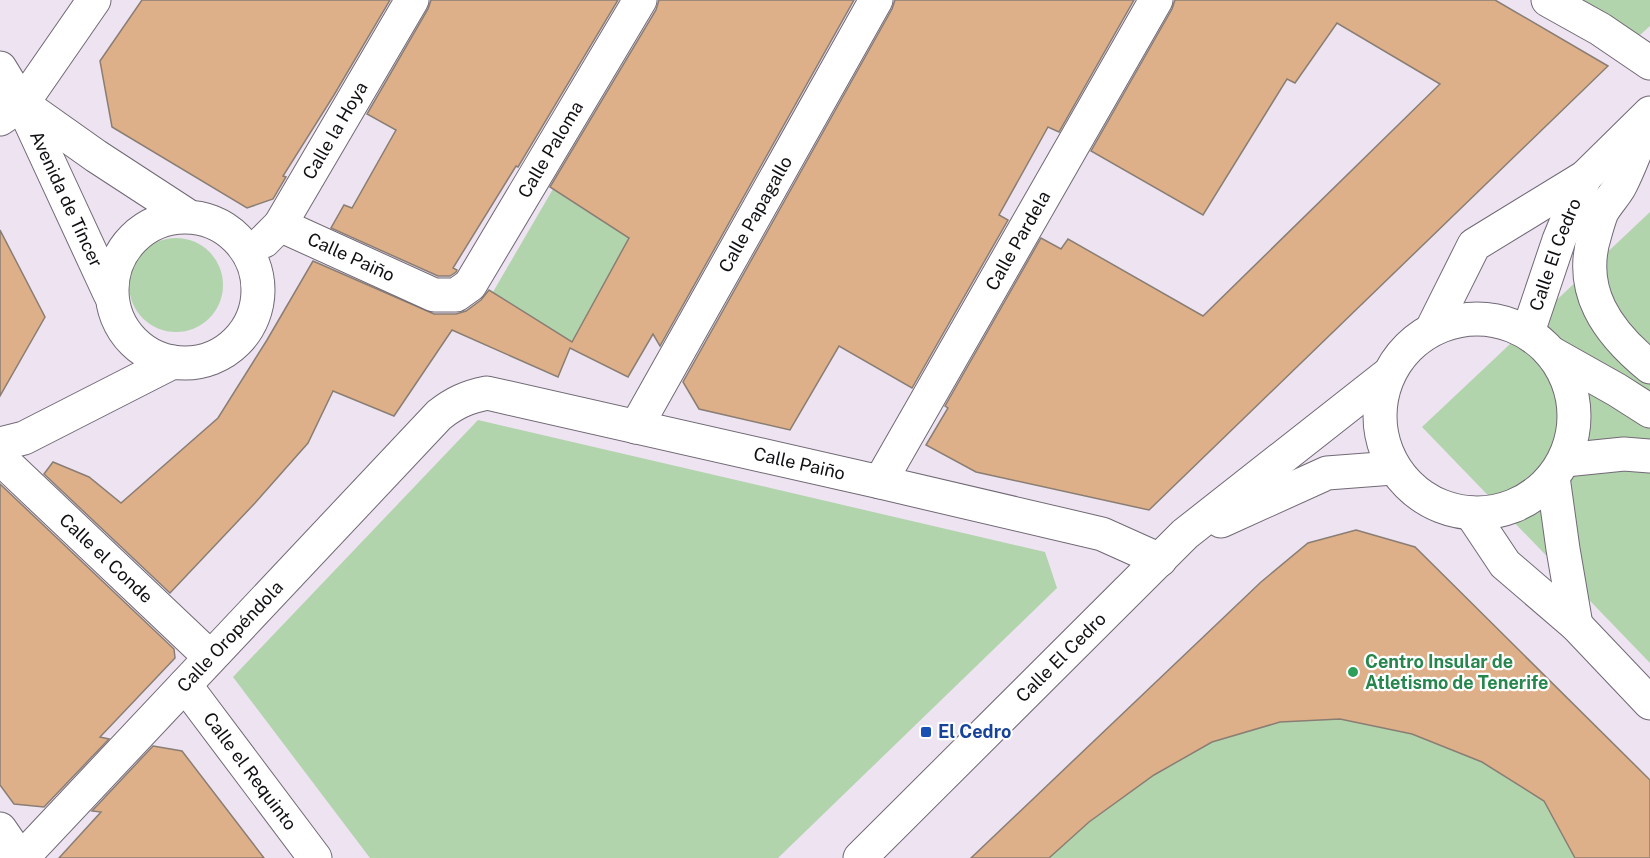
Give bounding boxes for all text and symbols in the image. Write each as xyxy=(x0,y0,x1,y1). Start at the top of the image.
street label: Calle la Hoya xyxy=(298,78,372,183)
street label: Calle Paloma xyxy=(513,97,587,202)
street label: Avenida de Tíncer xyxy=(26,127,107,270)
street label: Calle Papagallo xyxy=(714,152,796,276)
street label: Calle Pardela xyxy=(981,187,1054,294)
street label: Calle El Cedro xyxy=(1525,195,1585,314)
street label: Calle Paiño xyxy=(304,228,398,286)
street label: Calle Paiño xyxy=(752,443,847,484)
street label: Calle el Conde xyxy=(55,509,157,607)
street label: Calle Oropéndola xyxy=(173,576,287,696)
street label: Calle El Cedro xyxy=(1011,608,1110,706)
place label: Centro Insular de Atletismo de Tenerife xyxy=(1365,651,1548,693)
marker: Centro Insular de Atletismo de Tenerife xyxy=(1346,665,1360,679)
street label: Calle el Requinto xyxy=(199,708,301,834)
place label: El Cedro xyxy=(938,721,1011,742)
marker: El Cedro xyxy=(919,725,933,739)

